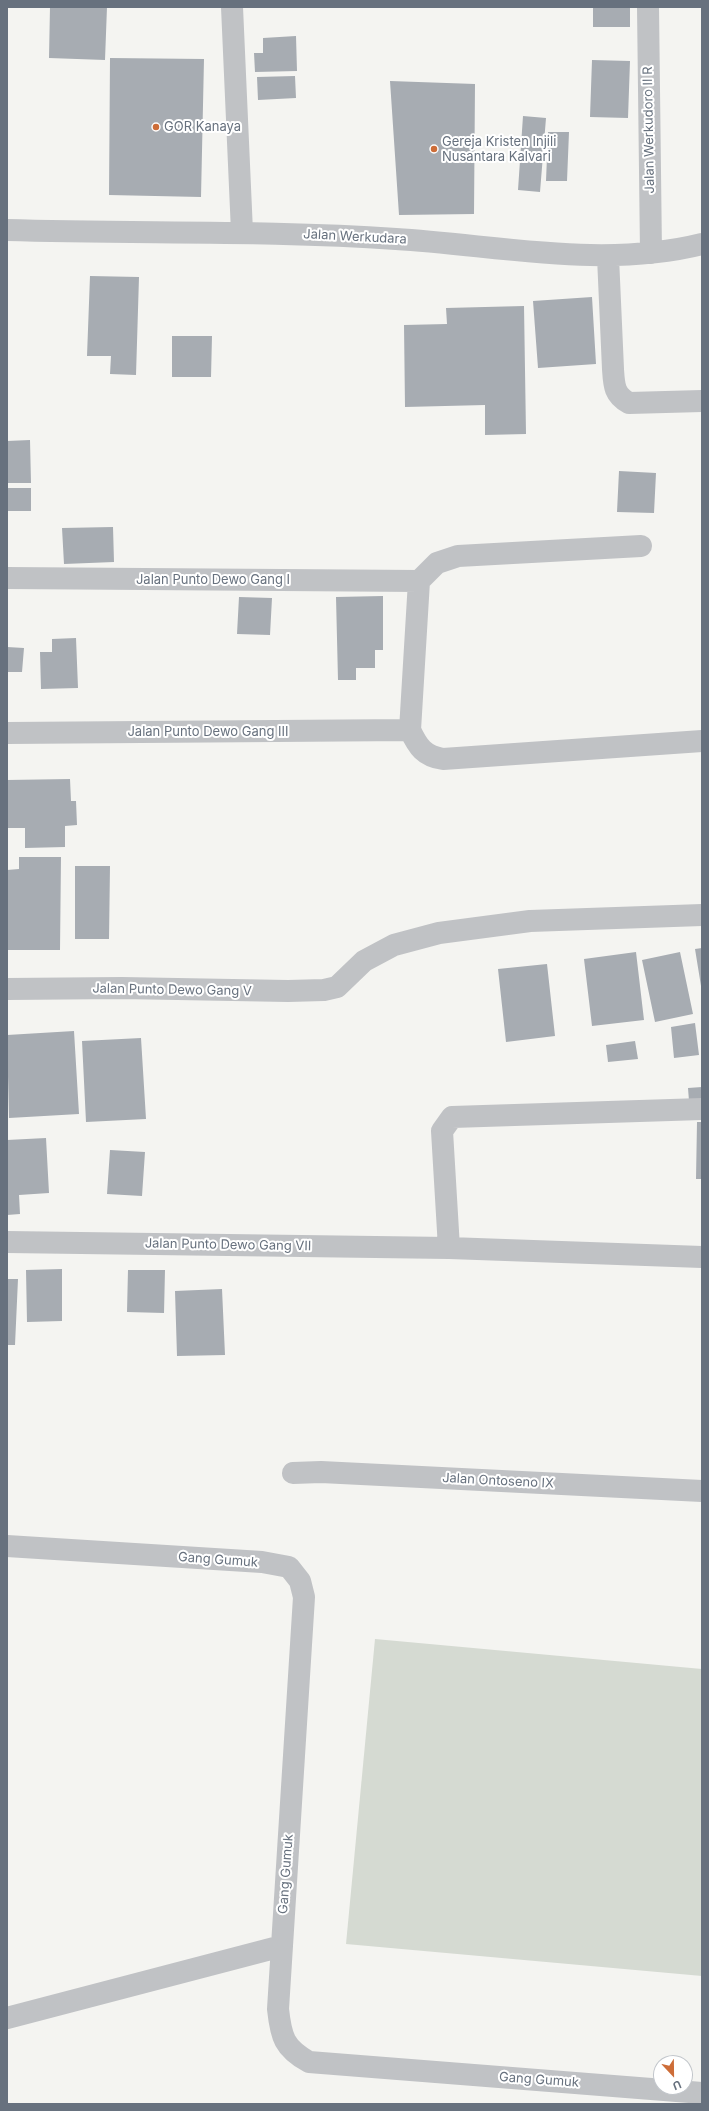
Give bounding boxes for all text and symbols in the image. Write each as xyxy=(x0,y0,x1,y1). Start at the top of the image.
street label: Jalan Werkudoro II R xyxy=(640,66,658,194)
place label: GOR Kanaya xyxy=(164,119,241,135)
marker: GOR Kanaya xyxy=(151,122,161,132)
place label: Gereja Kristen Injili Nusantara Kalvari xyxy=(442,134,556,165)
marker: Gereja Kristen Injili Nusantara Kalvari xyxy=(429,144,439,154)
street label: Jalan Werkudara xyxy=(303,226,407,248)
street label: Jalan Punto Dewo Gang I xyxy=(136,572,290,588)
street label: Jalan Punto Dewo Gang III xyxy=(127,724,289,740)
street label: Jalan Punto Dewo Gang V xyxy=(92,981,252,999)
street label: Jalan Punto Dewo Gang VII xyxy=(145,1236,311,1254)
street label: Jalan Ontoseno IX xyxy=(442,1470,554,1492)
street label: Gang Gumuk xyxy=(178,1549,258,1571)
street label: Gang Gumuk xyxy=(275,1834,297,1914)
north arrow xyxy=(653,2055,693,2095)
street label: Gang Gumuk xyxy=(499,2069,579,2091)
text: U xyxy=(671,2077,683,2093)

